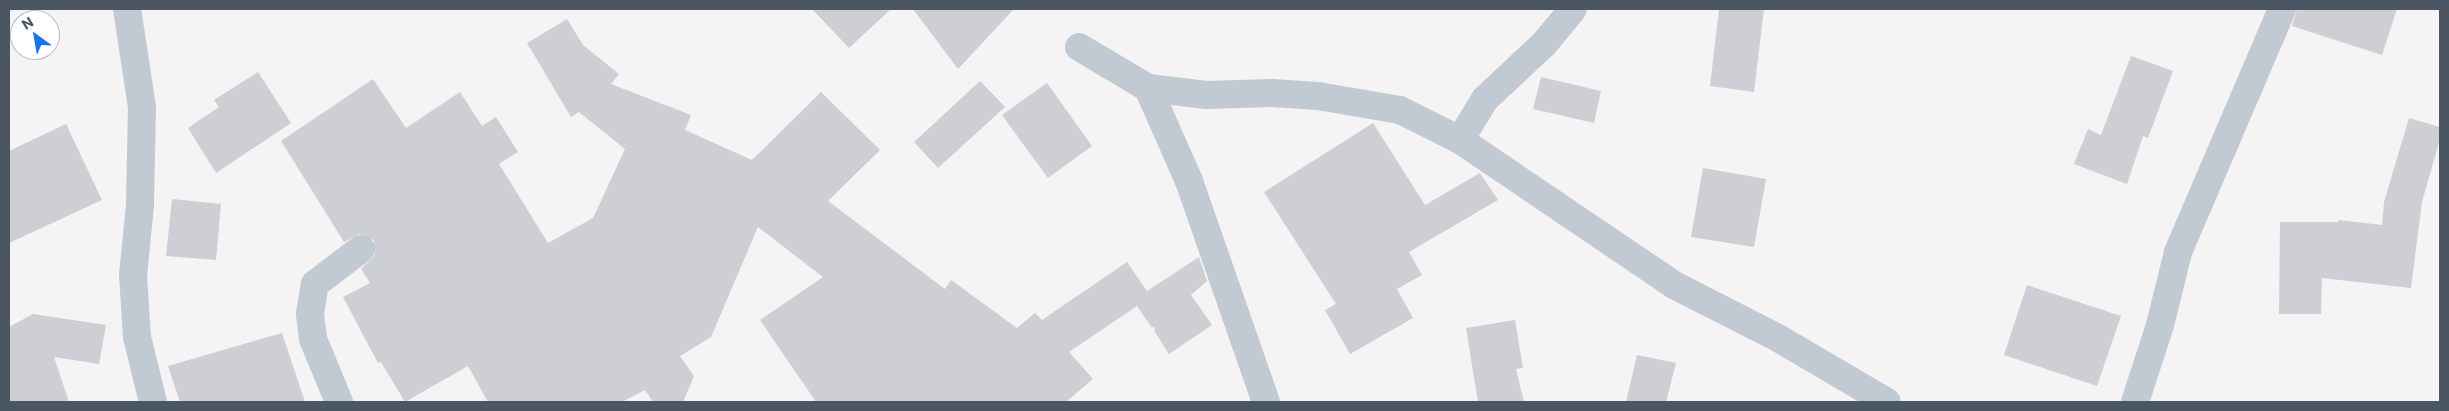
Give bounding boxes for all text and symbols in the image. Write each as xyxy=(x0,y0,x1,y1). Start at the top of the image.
north arrow xyxy=(10,10,60,60)
text: N xyxy=(18,13,36,33)

